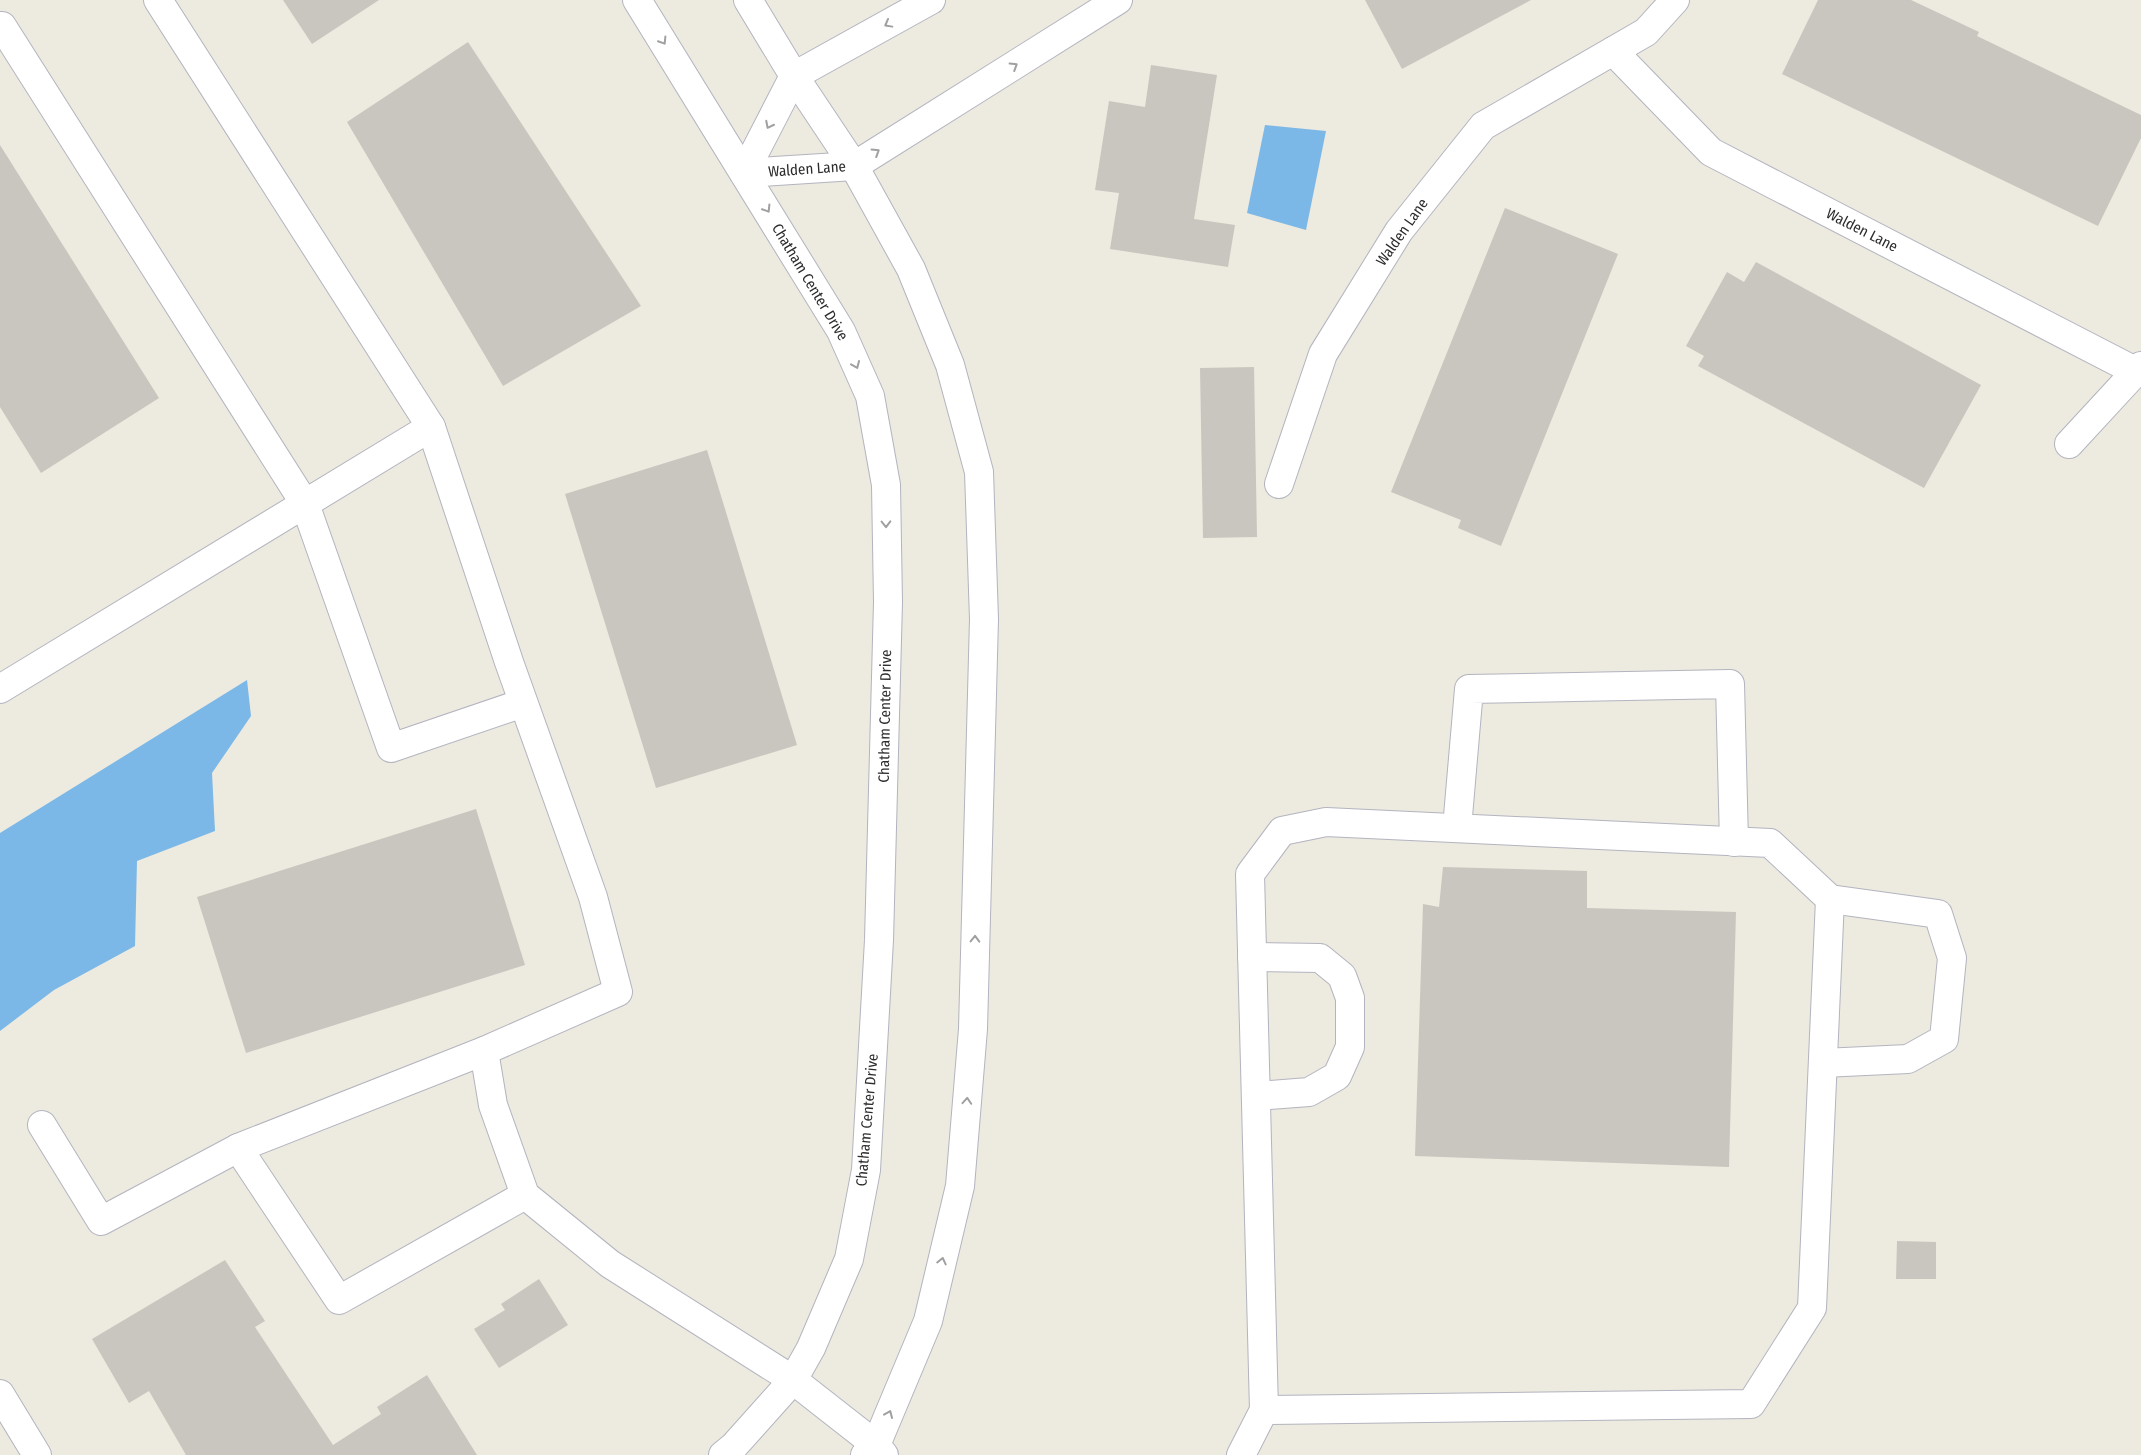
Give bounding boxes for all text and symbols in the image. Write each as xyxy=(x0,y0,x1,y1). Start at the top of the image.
one-way arrow xyxy=(884,17,893,27)
one-way arrow xyxy=(656,36,666,45)
one-way arrow xyxy=(1009,62,1018,72)
one-way arrow xyxy=(765,119,775,128)
one-way arrow xyxy=(871,149,880,158)
street label: Walden Lane xyxy=(767,157,847,181)
street label: Walden Lane xyxy=(1372,195,1432,269)
one-way arrow xyxy=(760,204,770,213)
street label: Walden Lane xyxy=(1823,204,1901,256)
street label: Chatham Center Drive xyxy=(768,220,852,344)
one-way arrow xyxy=(850,360,861,369)
one-way arrow xyxy=(881,520,891,528)
street label: Chatham Center Drive xyxy=(875,649,895,783)
one-way arrow xyxy=(969,934,980,942)
street label: Chatham Center Drive xyxy=(852,1053,882,1187)
one-way arrow xyxy=(961,1097,972,1105)
one-way arrow xyxy=(936,1257,947,1265)
one-way arrow xyxy=(883,1410,893,1419)

